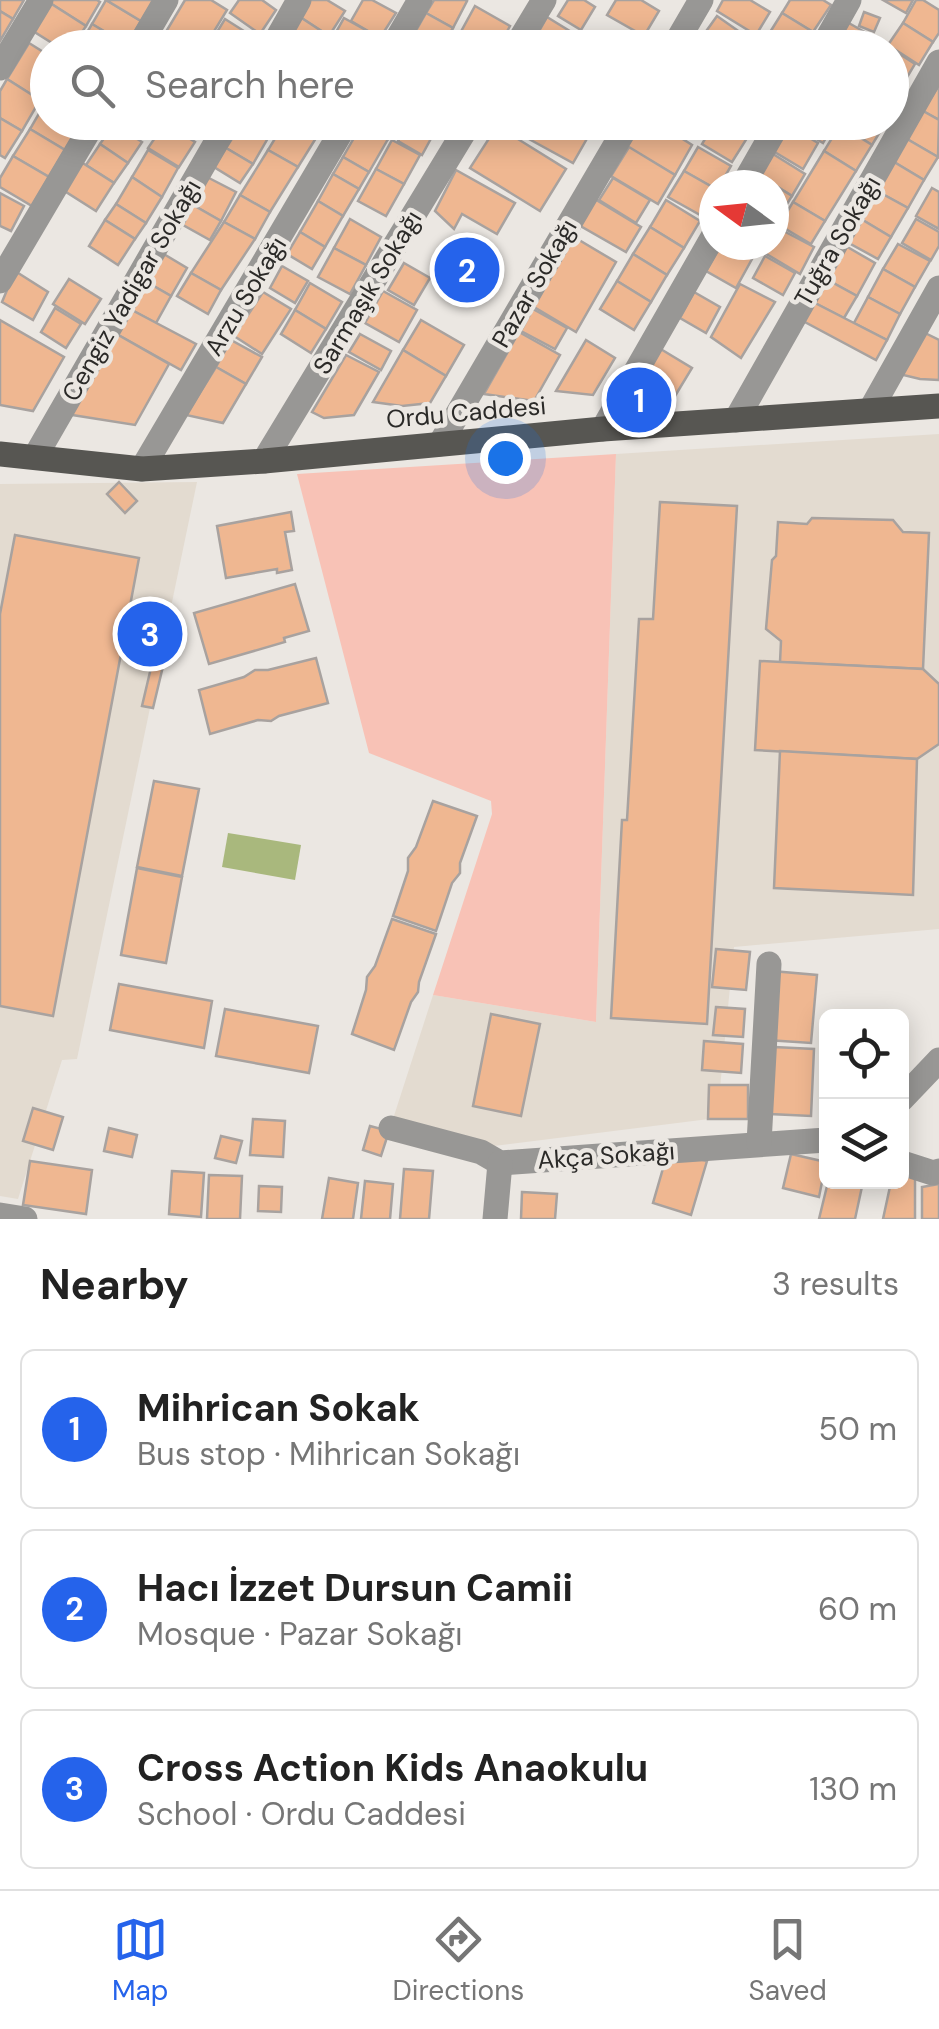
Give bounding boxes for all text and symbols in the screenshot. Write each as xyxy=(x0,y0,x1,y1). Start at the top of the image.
search box xyxy=(30,30,909,140)
icon: search xyxy=(65,58,120,113)
text: Search here xyxy=(145,60,355,110)
north arrow xyxy=(699,170,789,260)
street label: Tuğra Sokağı xyxy=(787,170,888,313)
street label: Cengiz Yadigar Sokağı xyxy=(54,173,208,407)
street label: Sarmaşık Sokağı xyxy=(305,204,429,380)
street label: Pazar Sokağı xyxy=(484,213,585,354)
street label: Arzu Sokağı xyxy=(197,231,294,362)
pin: 2 xyxy=(434,232,500,308)
pin: 1 xyxy=(606,362,672,438)
street label: Ordu Caddesi xyxy=(385,389,547,436)
your location xyxy=(480,433,531,484)
pin: 3 xyxy=(118,596,182,672)
map controls xyxy=(819,1009,909,1189)
button: locate xyxy=(819,1009,909,1099)
button: layers xyxy=(819,1099,909,1189)
street label: Akça Sokağı xyxy=(536,1134,676,1177)
text: Nearby xyxy=(40,1257,189,1312)
text: 3 results xyxy=(772,1263,899,1305)
text: Mihrican Sokak xyxy=(137,1383,420,1433)
text: 1 xyxy=(69,1408,80,1450)
text: 50 m xyxy=(819,1408,897,1450)
text: Bus stop · Mihrican Sokağı xyxy=(137,1433,520,1475)
text: Hacı İzzet Dursun Camii xyxy=(137,1563,573,1613)
text: 2 xyxy=(65,1588,84,1630)
text: 60 m xyxy=(818,1588,897,1630)
text: Mosque · Pazar Sokağı xyxy=(137,1613,462,1655)
text: Cross Action Kids Anaokulu xyxy=(137,1743,648,1793)
text: 3 xyxy=(65,1768,84,1810)
text: 130 m xyxy=(809,1768,897,1810)
text: School · Ordu Caddesi xyxy=(137,1793,466,1835)
tab: Map xyxy=(112,1912,168,2009)
tab: Directions xyxy=(393,1912,524,2009)
tab: Saved xyxy=(748,1912,827,2009)

